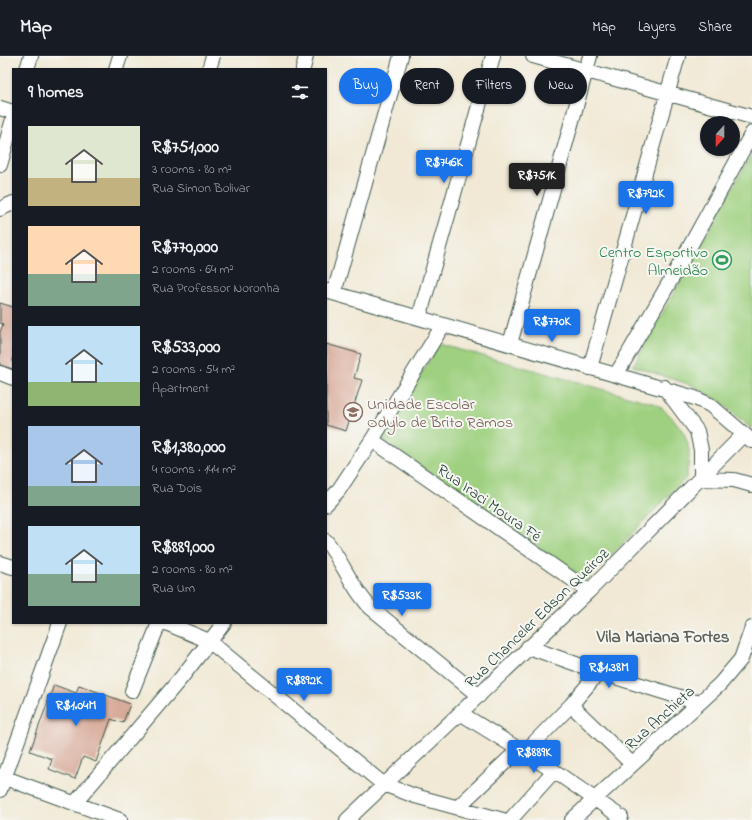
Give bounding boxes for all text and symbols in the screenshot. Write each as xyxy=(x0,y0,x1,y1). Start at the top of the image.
text: Map xyxy=(20,14,52,41)
text: Map xyxy=(592,17,616,38)
text: Layers xyxy=(638,17,676,38)
text: Share xyxy=(698,17,732,38)
chip: Buy xyxy=(339,68,392,104)
chip: Rent xyxy=(400,68,454,104)
chip: Filters xyxy=(462,68,526,104)
chip: New xyxy=(534,68,587,104)
text: 9 homes xyxy=(28,80,84,105)
icon: filters xyxy=(289,81,311,103)
north arrow xyxy=(700,116,740,156)
map controls xyxy=(700,116,740,156)
text: R$751,000 xyxy=(152,135,219,160)
icon: home xyxy=(60,142,108,190)
pin: R$746K xyxy=(411,150,477,184)
text: R$746K xyxy=(425,153,463,172)
text: 3 rooms · 80 m² xyxy=(152,160,232,179)
pin: R$751K xyxy=(504,163,570,197)
text: R$751K xyxy=(518,166,556,185)
text: Rua Simon Bolivar xyxy=(152,179,250,198)
pin: R$792K xyxy=(613,181,679,215)
text: R$792K xyxy=(627,184,665,203)
text: R$770,000 xyxy=(152,235,218,260)
place label: Centro Esportivo Almeidão xyxy=(599,241,708,283)
icon: home xyxy=(60,242,108,290)
sports icon: Centro Esportivo Almeidão xyxy=(711,249,733,271)
text: 2 rooms · 64 m² xyxy=(152,260,234,279)
text: Rua Professor Noronha xyxy=(152,279,279,298)
pin: R$770K xyxy=(519,309,585,343)
text: R$770K xyxy=(533,312,571,331)
text: R$533,000 xyxy=(152,335,220,360)
icon: home xyxy=(60,342,108,390)
text: 2 rooms · 54 m² xyxy=(152,360,235,379)
text: Apartment xyxy=(152,379,209,398)
place label: Unidade Escolar Odylo de Brito Ramos xyxy=(367,393,513,435)
school or university icon: Unidade Escolar Odylo de Brito Ramos xyxy=(342,401,364,423)
text: R$1,380,000 xyxy=(152,435,226,460)
icon: home xyxy=(60,442,108,490)
street label: Rua Iraci Moura Fé xyxy=(432,459,547,549)
text: 4 rooms · 144 m² xyxy=(152,460,236,479)
text: Rua Dois xyxy=(152,479,202,498)
text: R$889,000 xyxy=(152,535,215,560)
icon: home xyxy=(60,542,108,590)
street label: Rua Chanceler Edson Queiroz xyxy=(460,543,615,694)
text: 2 rooms · 80 m² xyxy=(152,560,233,579)
text: Rua Um xyxy=(152,579,195,598)
pin: R$533K xyxy=(369,583,435,617)
text: R$533K xyxy=(382,586,422,605)
district label: Vila Mariana Fortes xyxy=(596,625,730,650)
pin: R$1.38M xyxy=(572,655,646,689)
text: R$1.38M xyxy=(589,658,629,677)
pin: R$892K xyxy=(271,668,337,702)
text: R$892K xyxy=(286,671,322,690)
street label: Rua Anchieta xyxy=(620,680,701,757)
pin: R$1.04M xyxy=(39,693,113,727)
text: R$1.04M xyxy=(56,696,96,715)
pin: R$889K xyxy=(501,740,567,774)
text: R$889K xyxy=(516,743,552,762)

